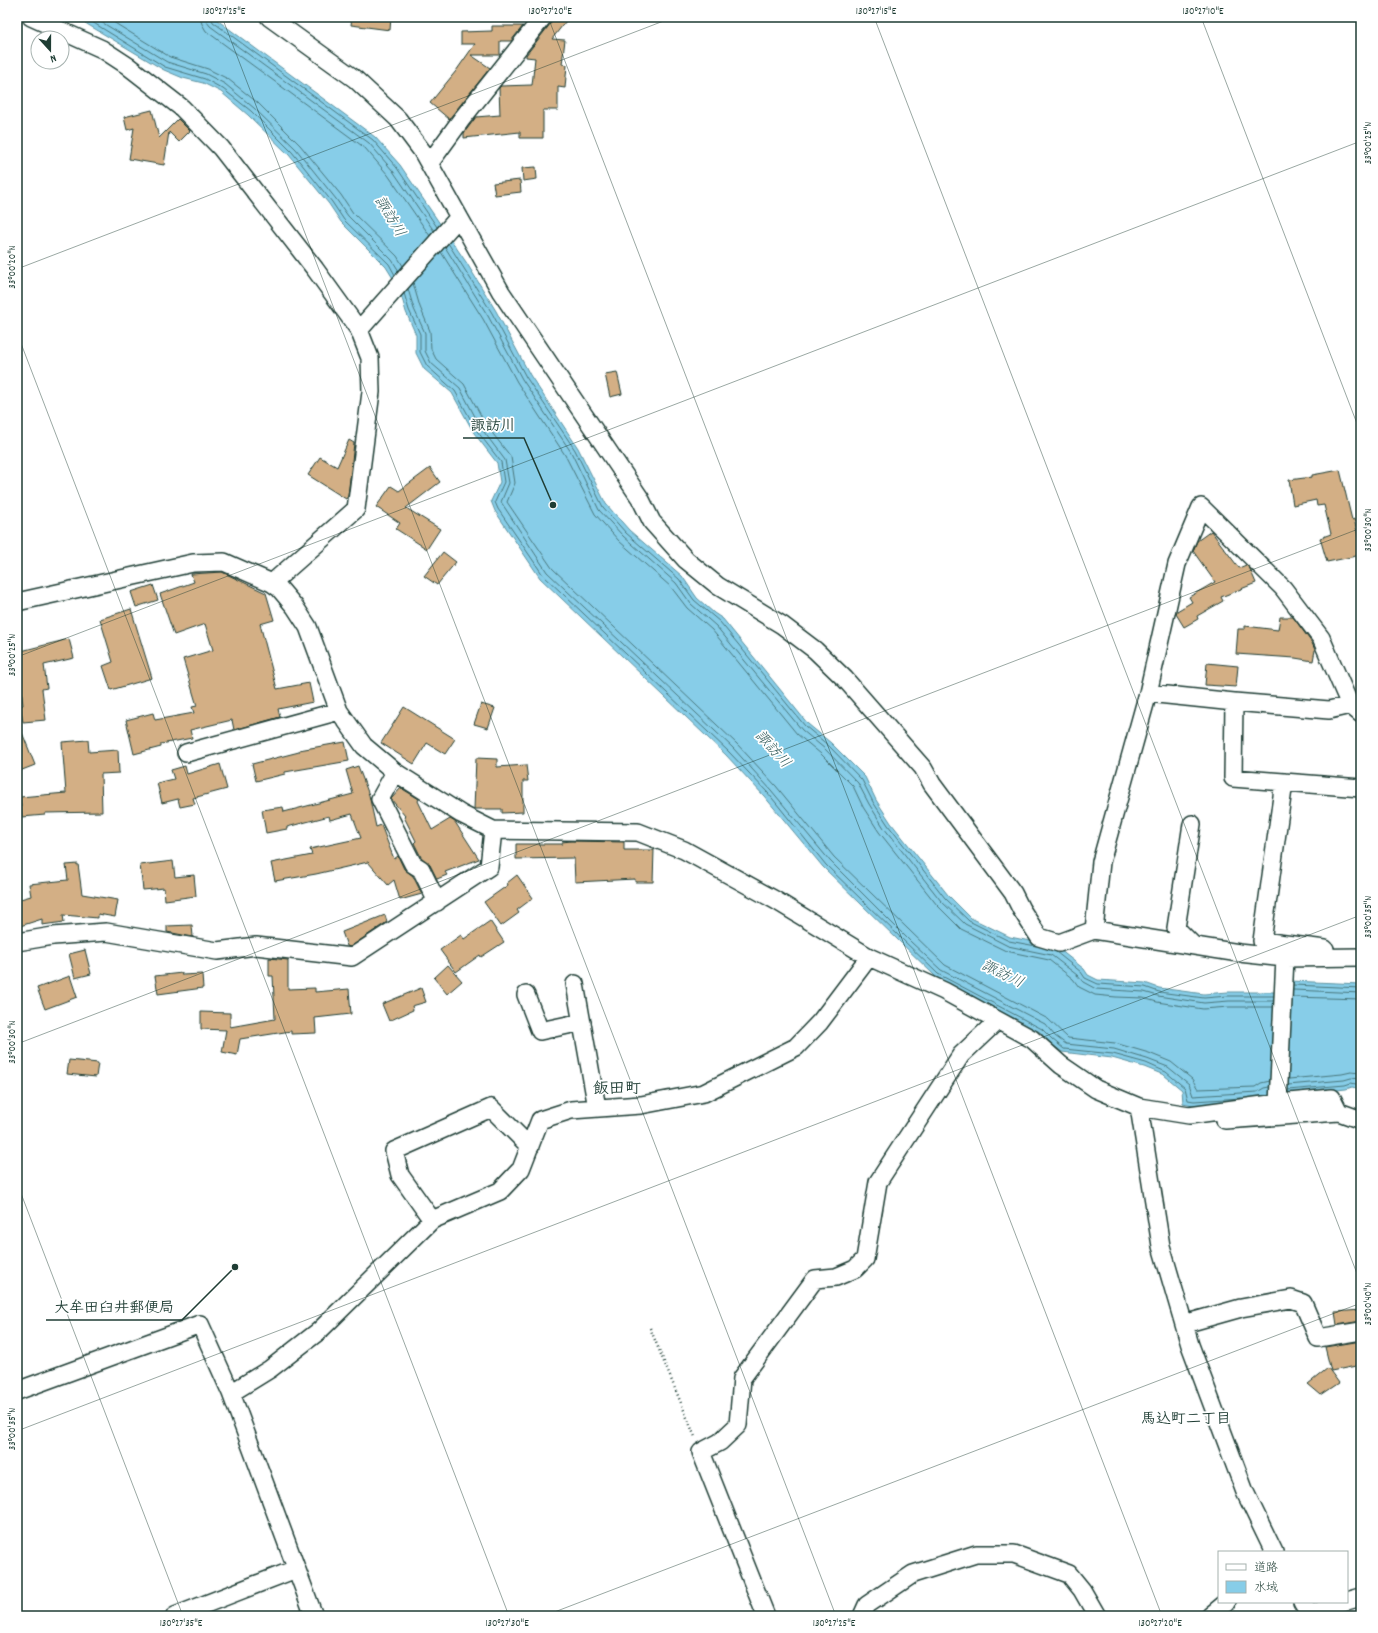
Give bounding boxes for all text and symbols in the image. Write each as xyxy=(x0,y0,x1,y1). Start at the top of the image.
text: 130°27'25"E xyxy=(203,5,246,19)
text: 130°27'20"E xyxy=(528,5,572,19)
text: 130°27'15"E xyxy=(856,5,897,19)
text: 130°27'10"E xyxy=(1182,5,1224,19)
north arrow xyxy=(30,30,70,70)
text: N xyxy=(47,49,58,66)
text: 33°00'25"N xyxy=(1362,122,1376,164)
water label: 諏訪川 xyxy=(368,192,410,242)
text: 33°00'20"N xyxy=(6,245,20,289)
callout: 諏訪川 xyxy=(463,411,524,438)
text: 諏訪川 xyxy=(470,416,516,438)
text: 33°00'30"N xyxy=(1362,508,1376,552)
text: 33°00'25"N xyxy=(6,634,20,676)
water label: 諏訪川 xyxy=(749,726,795,774)
text: 33°00'35"N xyxy=(1362,896,1376,938)
water label: 諏訪川 xyxy=(977,955,1027,995)
text: 33°00'30"N xyxy=(6,1020,20,1064)
district label: 飯田町 xyxy=(593,1078,641,1101)
text: 33°00'40"N xyxy=(1362,1282,1376,1326)
callout: 大牟田臼井郵便局 xyxy=(46,1293,182,1320)
text: 大牟田臼井郵便局 xyxy=(54,1298,174,1320)
text: 33°00'35"N xyxy=(6,1408,20,1450)
district label: 馬込町二丁目 xyxy=(1141,1409,1231,1431)
legend xyxy=(1218,1551,1348,1603)
text: 道路 xyxy=(1254,1560,1278,1577)
text: 水域 xyxy=(1254,1580,1278,1597)
text: 130°27'35"E xyxy=(160,1617,203,1631)
text: 130°27'30"E xyxy=(485,1617,529,1631)
text: 130°27'25"E xyxy=(813,1617,856,1631)
text: 130°27'20"E xyxy=(1138,1617,1182,1631)

